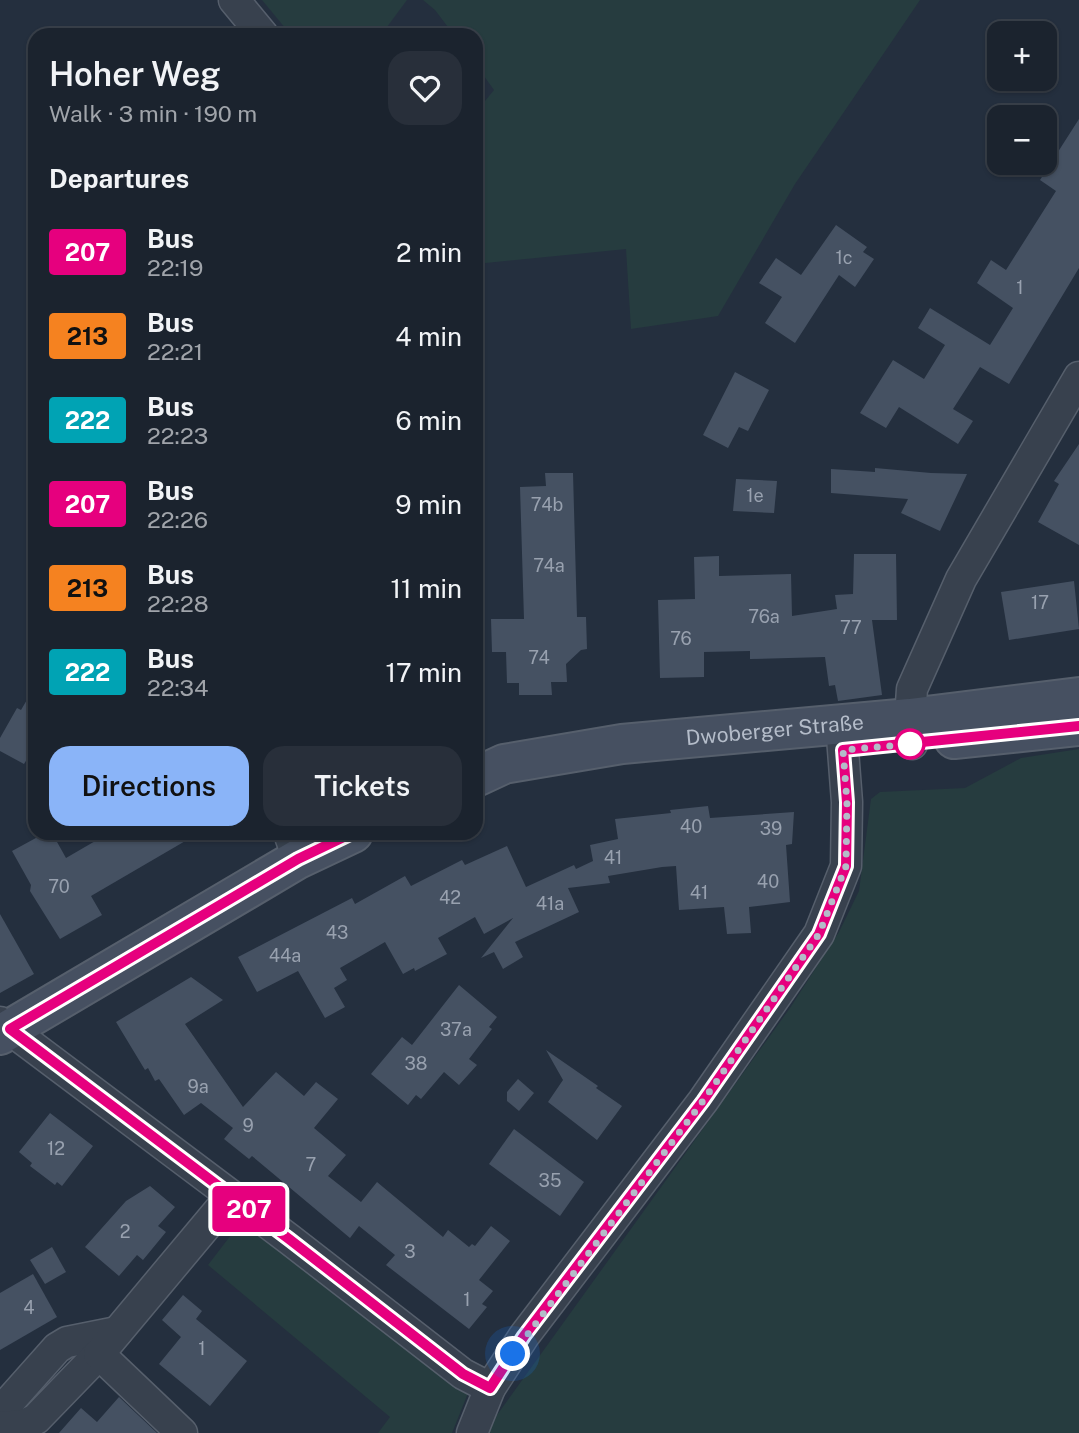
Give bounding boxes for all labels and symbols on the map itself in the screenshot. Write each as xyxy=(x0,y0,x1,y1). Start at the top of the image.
house number: 1c xyxy=(835,247,853,268)
house number: 1 xyxy=(1016,277,1024,298)
house number: 1e xyxy=(746,485,764,506)
house number: 74b xyxy=(531,494,563,515)
house number: 74a xyxy=(533,555,565,576)
house number: 17 xyxy=(1031,592,1049,613)
house number: 76a xyxy=(748,606,780,627)
house number: 77 xyxy=(840,617,862,638)
house number: 76 xyxy=(670,628,692,649)
house number: 74 xyxy=(528,647,550,668)
street label: Dwoberger Straße xyxy=(685,709,865,750)
unlabelled marker xyxy=(895,729,925,759)
house number: 40 xyxy=(680,816,702,837)
house number: 39 xyxy=(760,818,782,839)
house number: 41 xyxy=(604,847,622,868)
house number: 40 xyxy=(757,871,779,892)
house number: 70 xyxy=(48,876,70,897)
house number: 41 xyxy=(690,882,708,903)
house number: 42 xyxy=(439,887,461,908)
house number: 41a xyxy=(536,893,564,914)
house number: 43 xyxy=(326,922,348,943)
house number: 44a xyxy=(269,945,301,966)
house number: 37a xyxy=(440,1019,472,1040)
house number: 38 xyxy=(405,1053,427,1074)
house number: 9a xyxy=(187,1076,209,1097)
house number: 9 xyxy=(242,1115,254,1136)
house number: 12 xyxy=(47,1138,65,1159)
house number: 7 xyxy=(306,1154,316,1175)
house number: 35 xyxy=(539,1170,561,1191)
line badge: 207 xyxy=(209,1186,289,1232)
house number: 2 xyxy=(120,1221,130,1242)
house number: 3 xyxy=(404,1241,416,1262)
house number: 1 xyxy=(463,1289,471,1310)
house number: 4 xyxy=(23,1297,35,1318)
your location xyxy=(495,1336,530,1371)
house number: 1 xyxy=(198,1338,206,1359)

